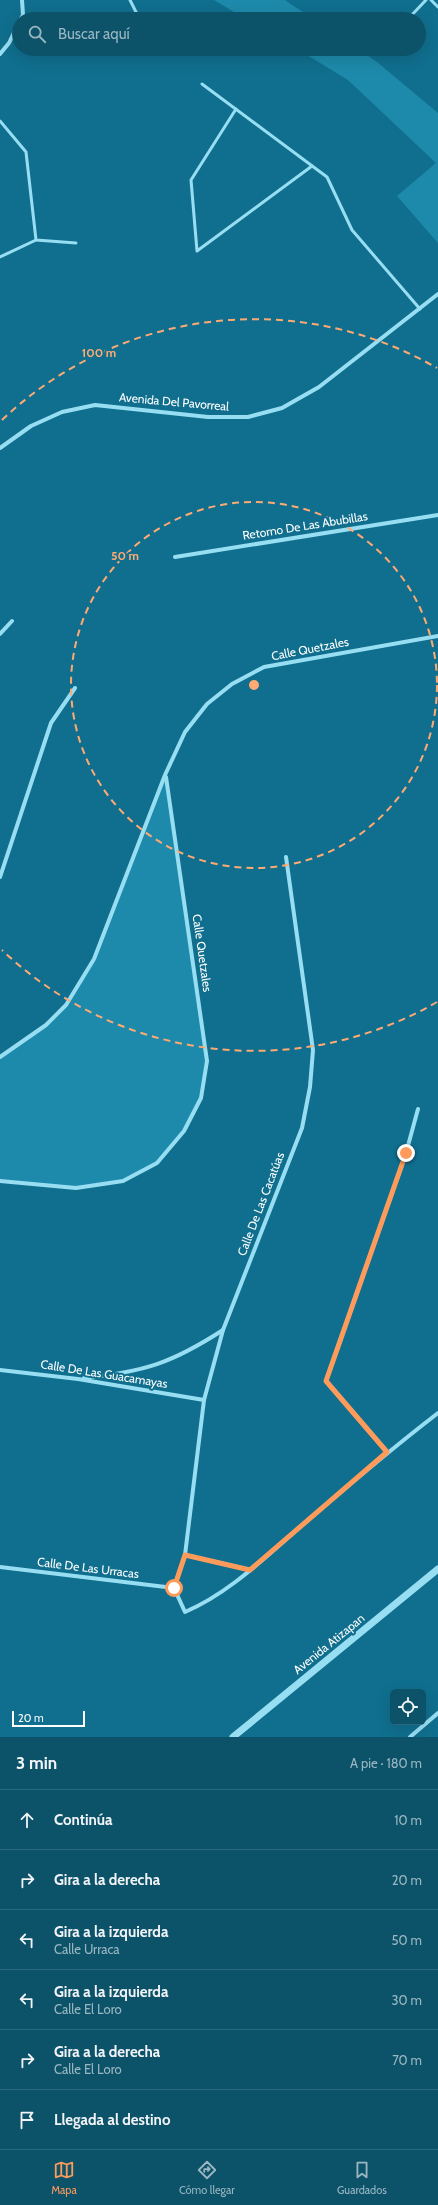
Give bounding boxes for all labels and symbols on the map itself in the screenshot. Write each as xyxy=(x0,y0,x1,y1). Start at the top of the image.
text: 100 m xyxy=(82,345,116,360)
street label: Avenida Del Pavorreal xyxy=(118,389,230,414)
street label: Retorno De Las Abubillas xyxy=(241,508,369,543)
text: 50 m xyxy=(111,548,139,563)
street label: Calle Quetzales xyxy=(270,634,350,663)
centre of rings xyxy=(247,678,261,692)
street label: Calle Quetzales xyxy=(190,913,215,993)
route end xyxy=(397,1144,415,1162)
street label: Calle De Las Cacatúas xyxy=(234,1150,287,1258)
street label: Calle De Las Guacamayas xyxy=(39,1356,169,1391)
street label: Calle De Las Urracas xyxy=(36,1554,140,1581)
route start xyxy=(165,1579,183,1597)
street label: Avenida Atizapan xyxy=(290,1610,368,1677)
scale bar xyxy=(12,1709,85,1728)

